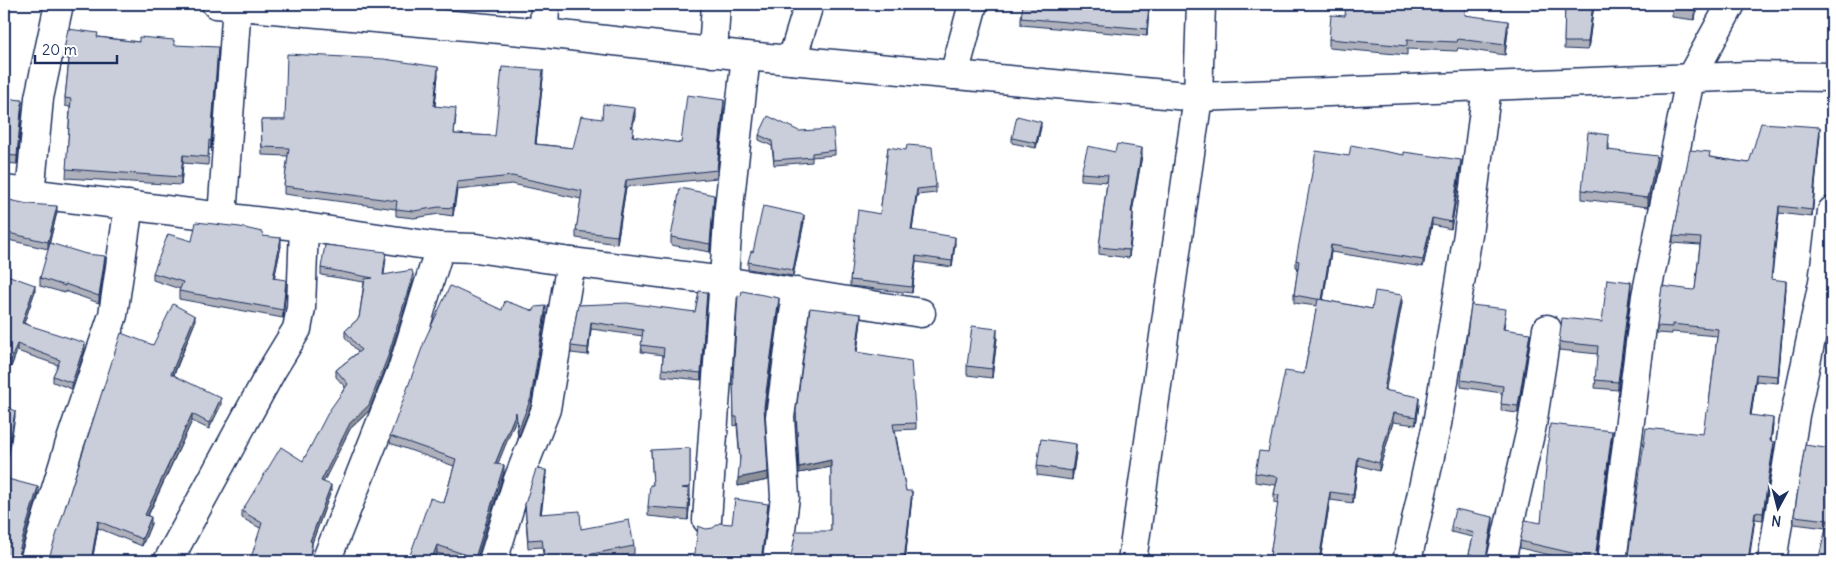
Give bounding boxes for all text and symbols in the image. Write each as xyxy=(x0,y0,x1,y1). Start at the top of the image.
scale bar xyxy=(35,32,118,64)
text: 20 m xyxy=(42,40,77,59)
north arrow xyxy=(1754,482,1804,532)
text: N xyxy=(1771,511,1782,530)

